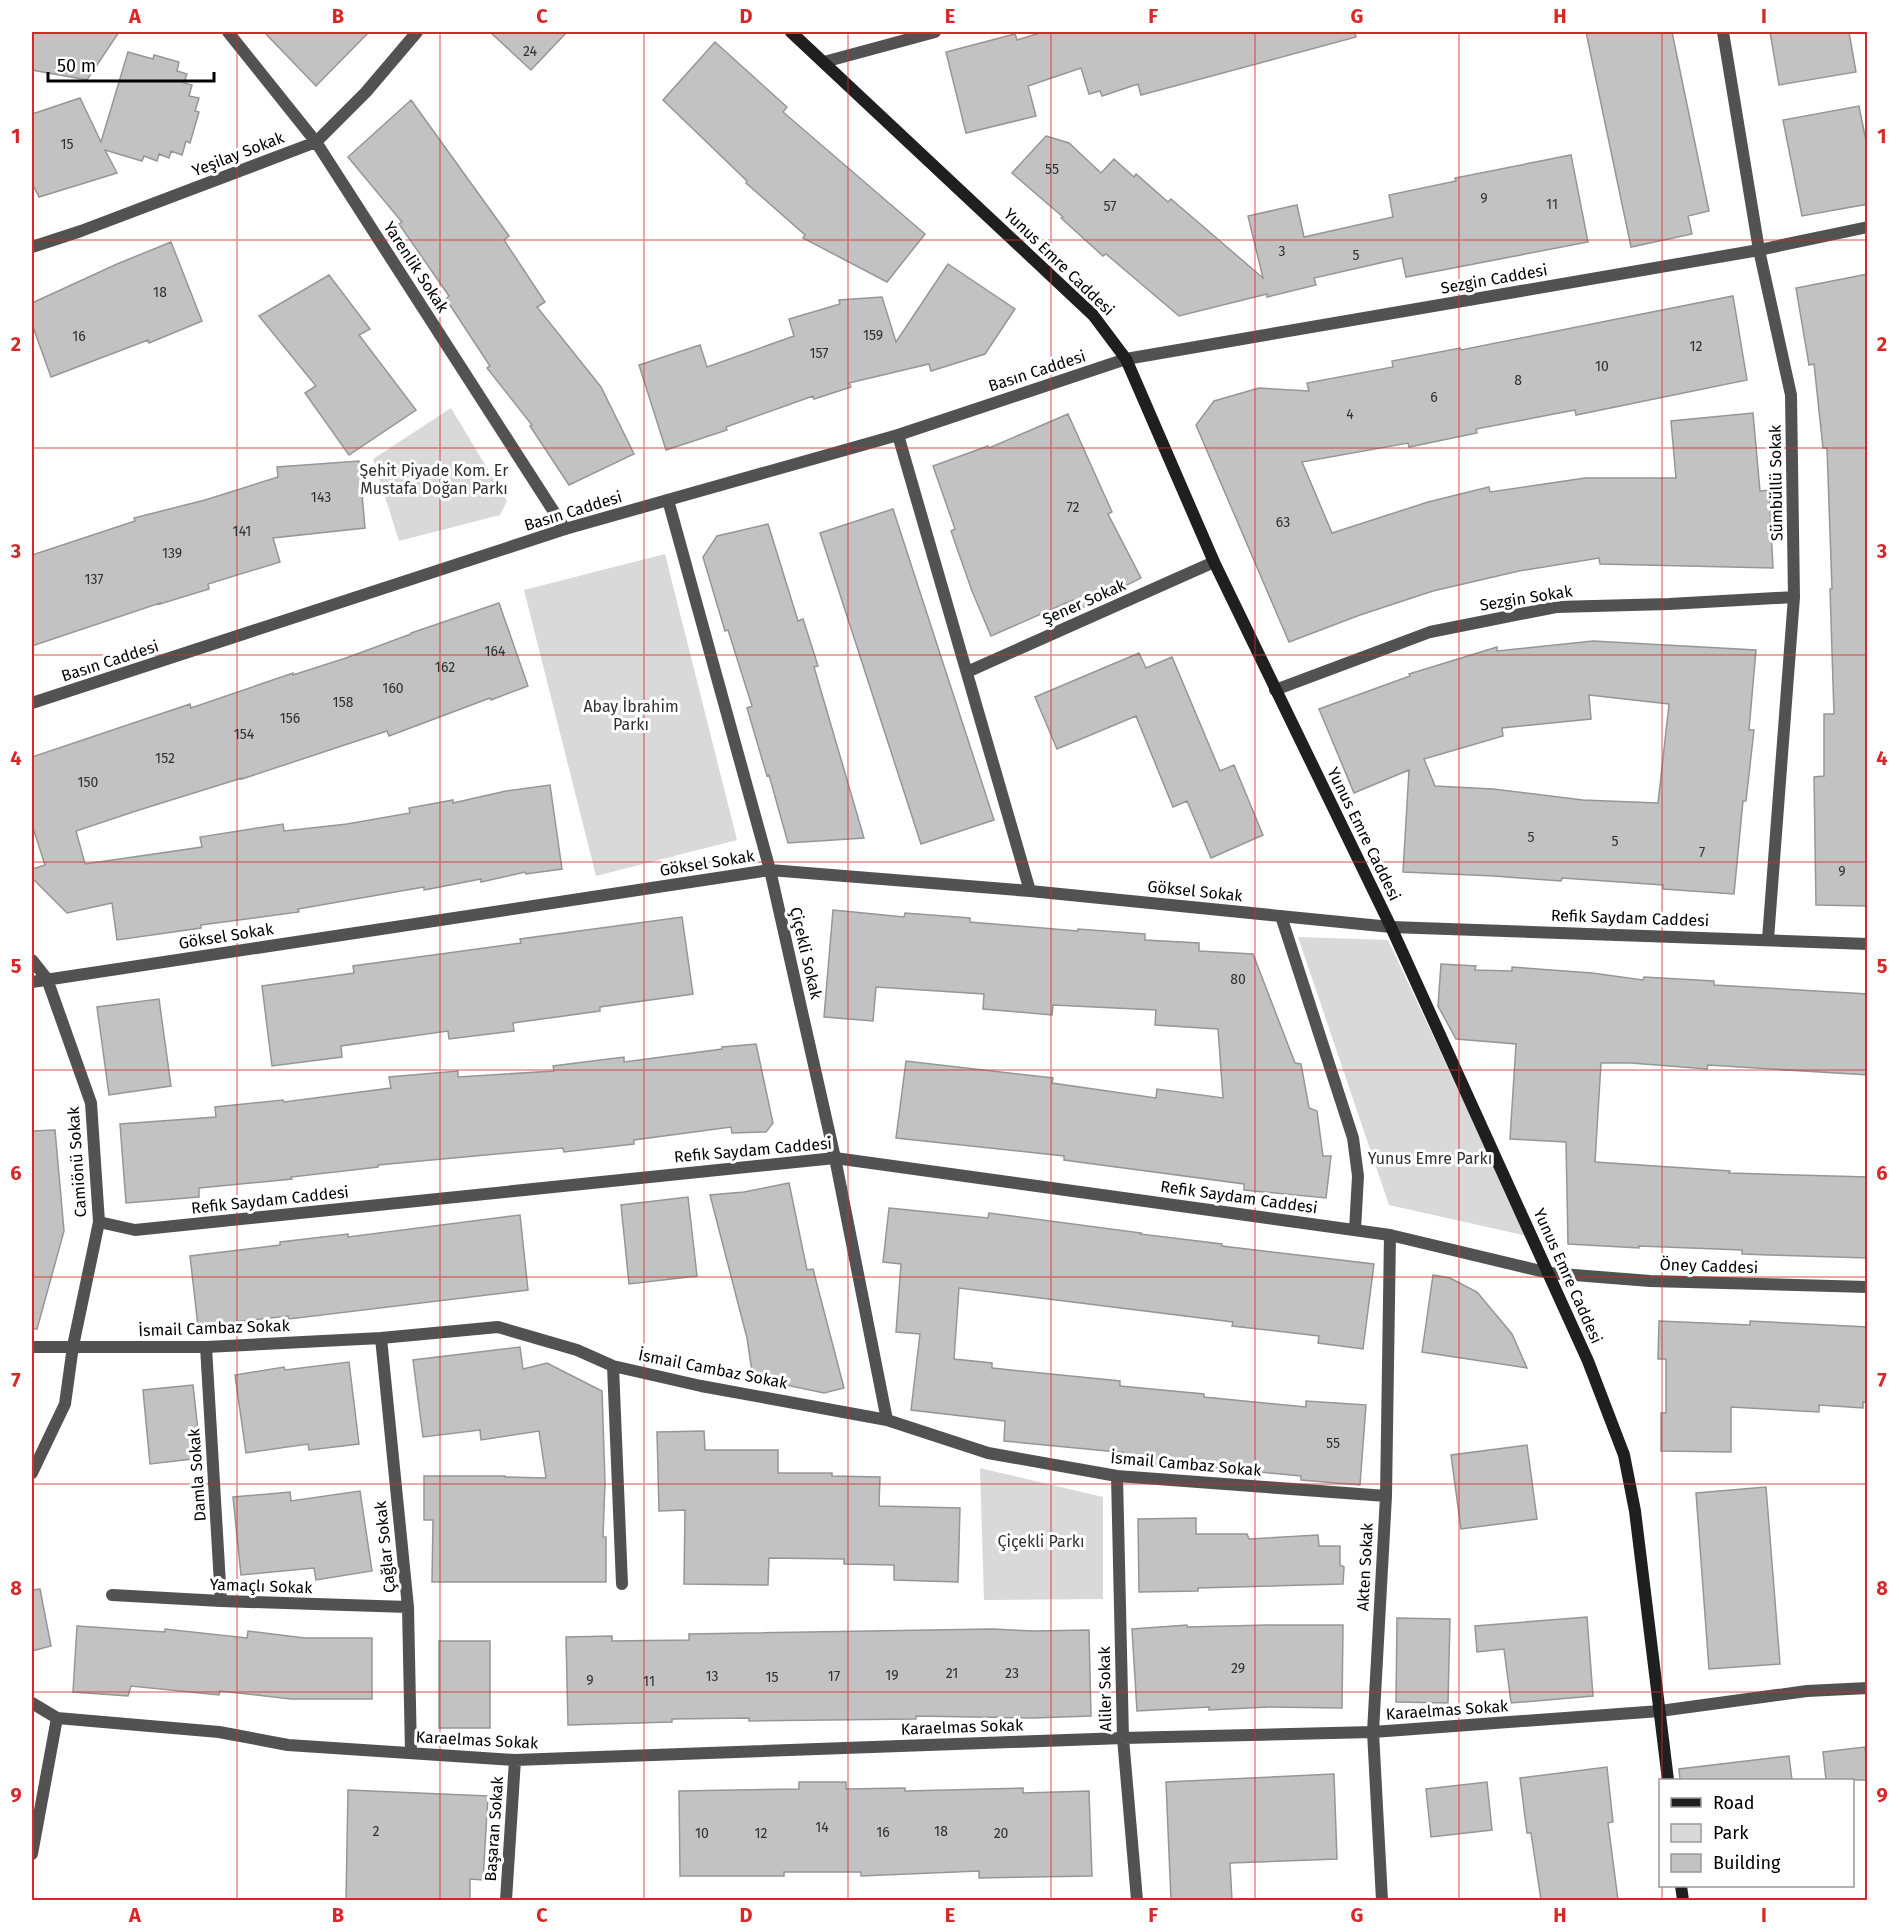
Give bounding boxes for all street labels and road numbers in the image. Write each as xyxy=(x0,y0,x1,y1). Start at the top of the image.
street label: Yeşilay Sokak xyxy=(189,128,288,181)
street label: Yunus Emre Caddesi xyxy=(1000,205,1118,319)
street label: Yarenlik Sokak xyxy=(380,218,453,317)
street label: Sezgin Caddesi xyxy=(1439,260,1549,298)
street label: Basın Caddesi xyxy=(986,346,1088,396)
street label: Sümbüllü Sokak xyxy=(1765,424,1787,541)
street label: Basın Caddesi xyxy=(522,487,624,535)
street label: Şener Sokak xyxy=(1040,575,1130,630)
street label: Sezgin Sokak xyxy=(1478,581,1574,615)
street label: Basın Caddesi xyxy=(59,636,161,686)
street label: Yunus Emre Caddesi xyxy=(1323,764,1405,904)
street label: Göksel Sokak xyxy=(658,846,756,880)
street label: Göksel Sokak xyxy=(1146,877,1244,906)
street label: Çiçekli Sokak xyxy=(785,905,826,1002)
street label: Refik Saydam Caddesi xyxy=(1551,906,1709,930)
street label: Göksel Sokak xyxy=(177,919,275,953)
street label: Camiönü Sokak xyxy=(64,1105,90,1218)
street label: Refik Saydam Caddesi xyxy=(673,1134,833,1166)
street label: Refik Saydam Caddesi xyxy=(1159,1177,1319,1217)
street label: Refik Saydam Caddesi xyxy=(190,1182,350,1218)
street label: Yunus Emre Caddesi xyxy=(1530,1206,1606,1346)
street label: Öney Caddesi xyxy=(1659,1255,1759,1277)
street label: İsmail Cambaz Sokak xyxy=(138,1315,291,1340)
street label: İsmail Cambaz Sokak xyxy=(637,1344,790,1393)
street label: Damla Sokak xyxy=(184,1427,210,1522)
street label: İsmail Cambaz Sokak xyxy=(1110,1447,1263,1480)
street label: Çağlar Sokak xyxy=(371,1499,400,1594)
street label: Akten Sokak xyxy=(1353,1522,1377,1612)
street label: Yamaçlı Sokak xyxy=(209,1575,313,1598)
street label: Aliler Sokak xyxy=(1095,1646,1115,1732)
street label: Karaelmas Sokak xyxy=(1385,1696,1510,1724)
street label: Karaelmas Sokak xyxy=(900,1715,1024,1739)
street label: Karaelmas Sokak xyxy=(415,1727,540,1753)
street label: Başaran Sokak xyxy=(481,1775,508,1882)

